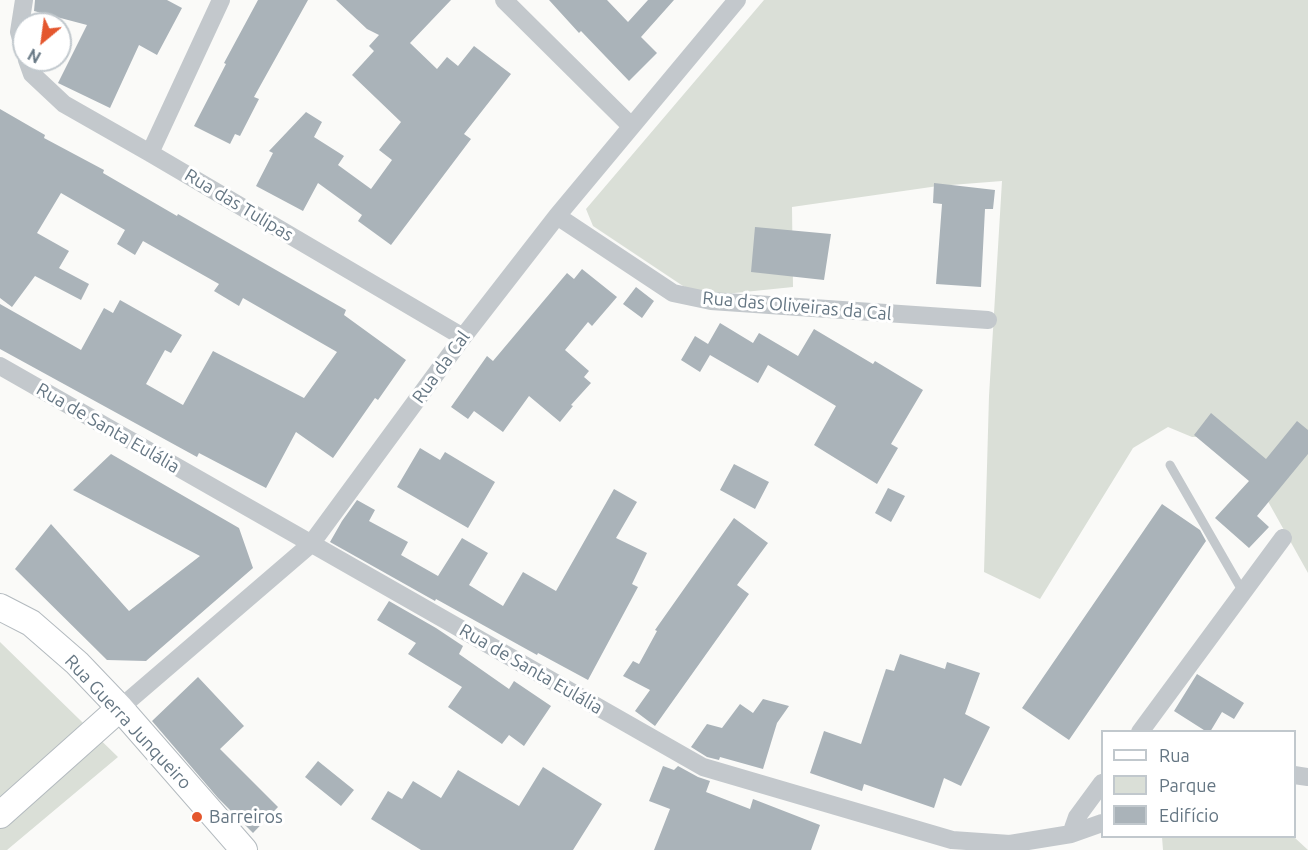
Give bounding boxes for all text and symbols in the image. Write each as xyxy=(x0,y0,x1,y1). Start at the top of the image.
north arrow xyxy=(12,12,72,72)
text: N xyxy=(25,45,44,67)
street label: Rua das Tulipas xyxy=(181,164,297,246)
street label: Rua das Oliveiras da Cal xyxy=(702,287,892,325)
street label: Rua da Cal xyxy=(408,327,474,407)
street label: Rua de Santa Eulália xyxy=(33,378,183,478)
street label: Rua de Santa Eulália xyxy=(456,619,606,719)
street label: Rua Guerra Junqueiro xyxy=(60,650,196,794)
legend xyxy=(1101,730,1296,838)
text: Rua xyxy=(1159,745,1190,765)
text: Parque xyxy=(1159,775,1216,795)
text: Edifício xyxy=(1159,805,1219,825)
place label: Barreiros xyxy=(209,806,283,828)
marker: Barreiros xyxy=(190,810,204,824)

